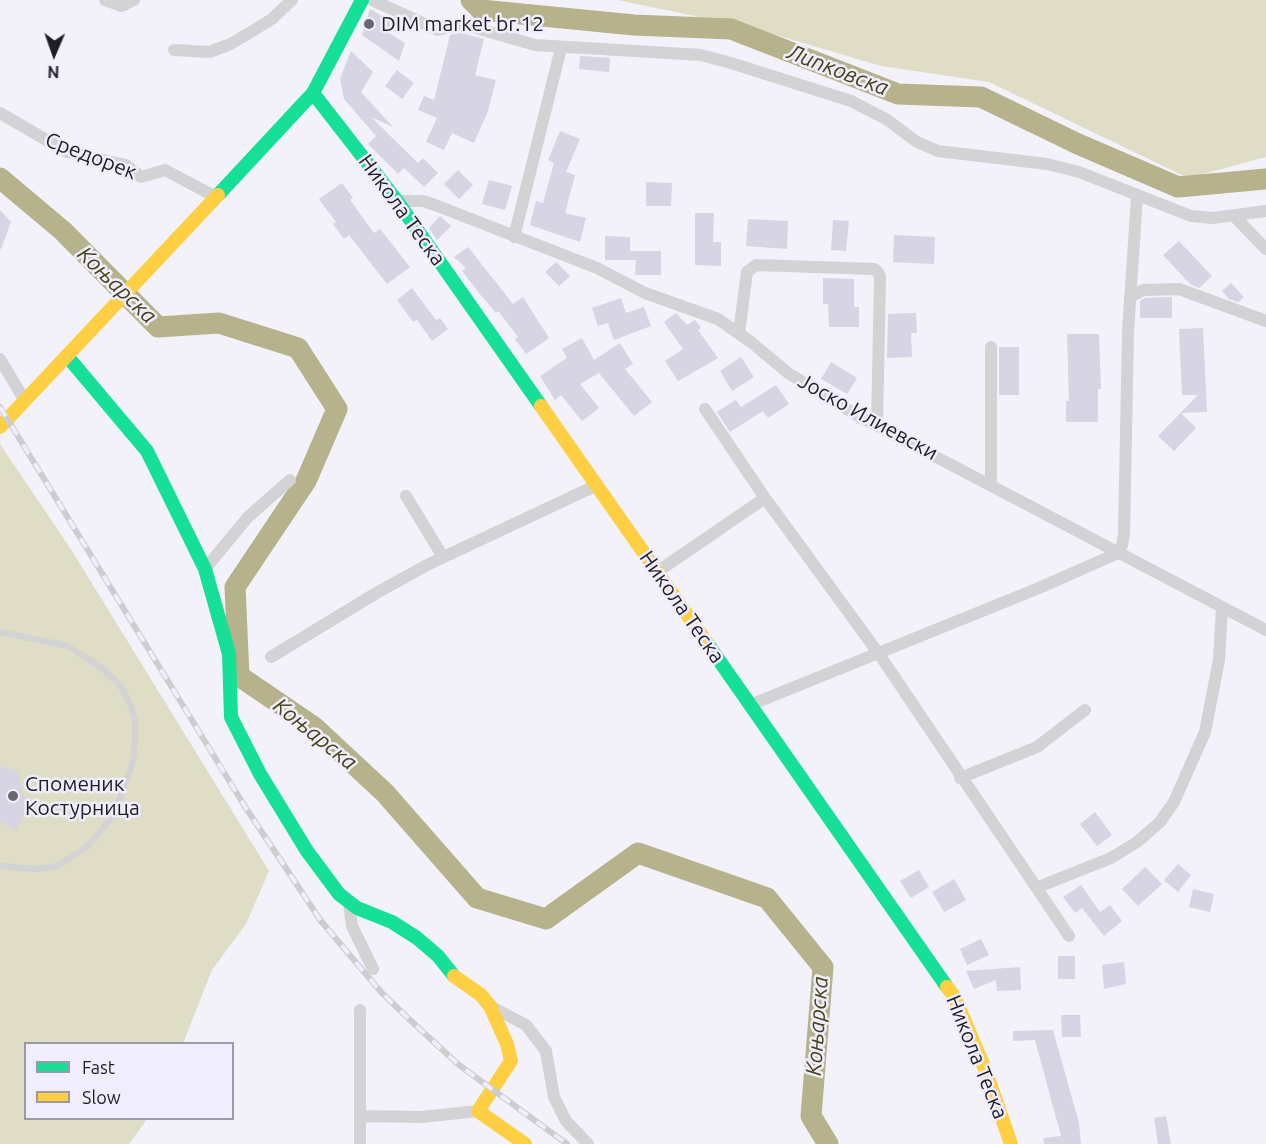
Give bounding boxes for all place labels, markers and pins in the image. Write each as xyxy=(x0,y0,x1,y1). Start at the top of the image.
place label: DIM market br.12 xyxy=(381,11,544,37)
marker: DIM market br.12 xyxy=(362,17,376,31)
place label: Споменик Костурница xyxy=(25,771,140,821)
marker: Споменик Костурница xyxy=(6,789,20,803)

